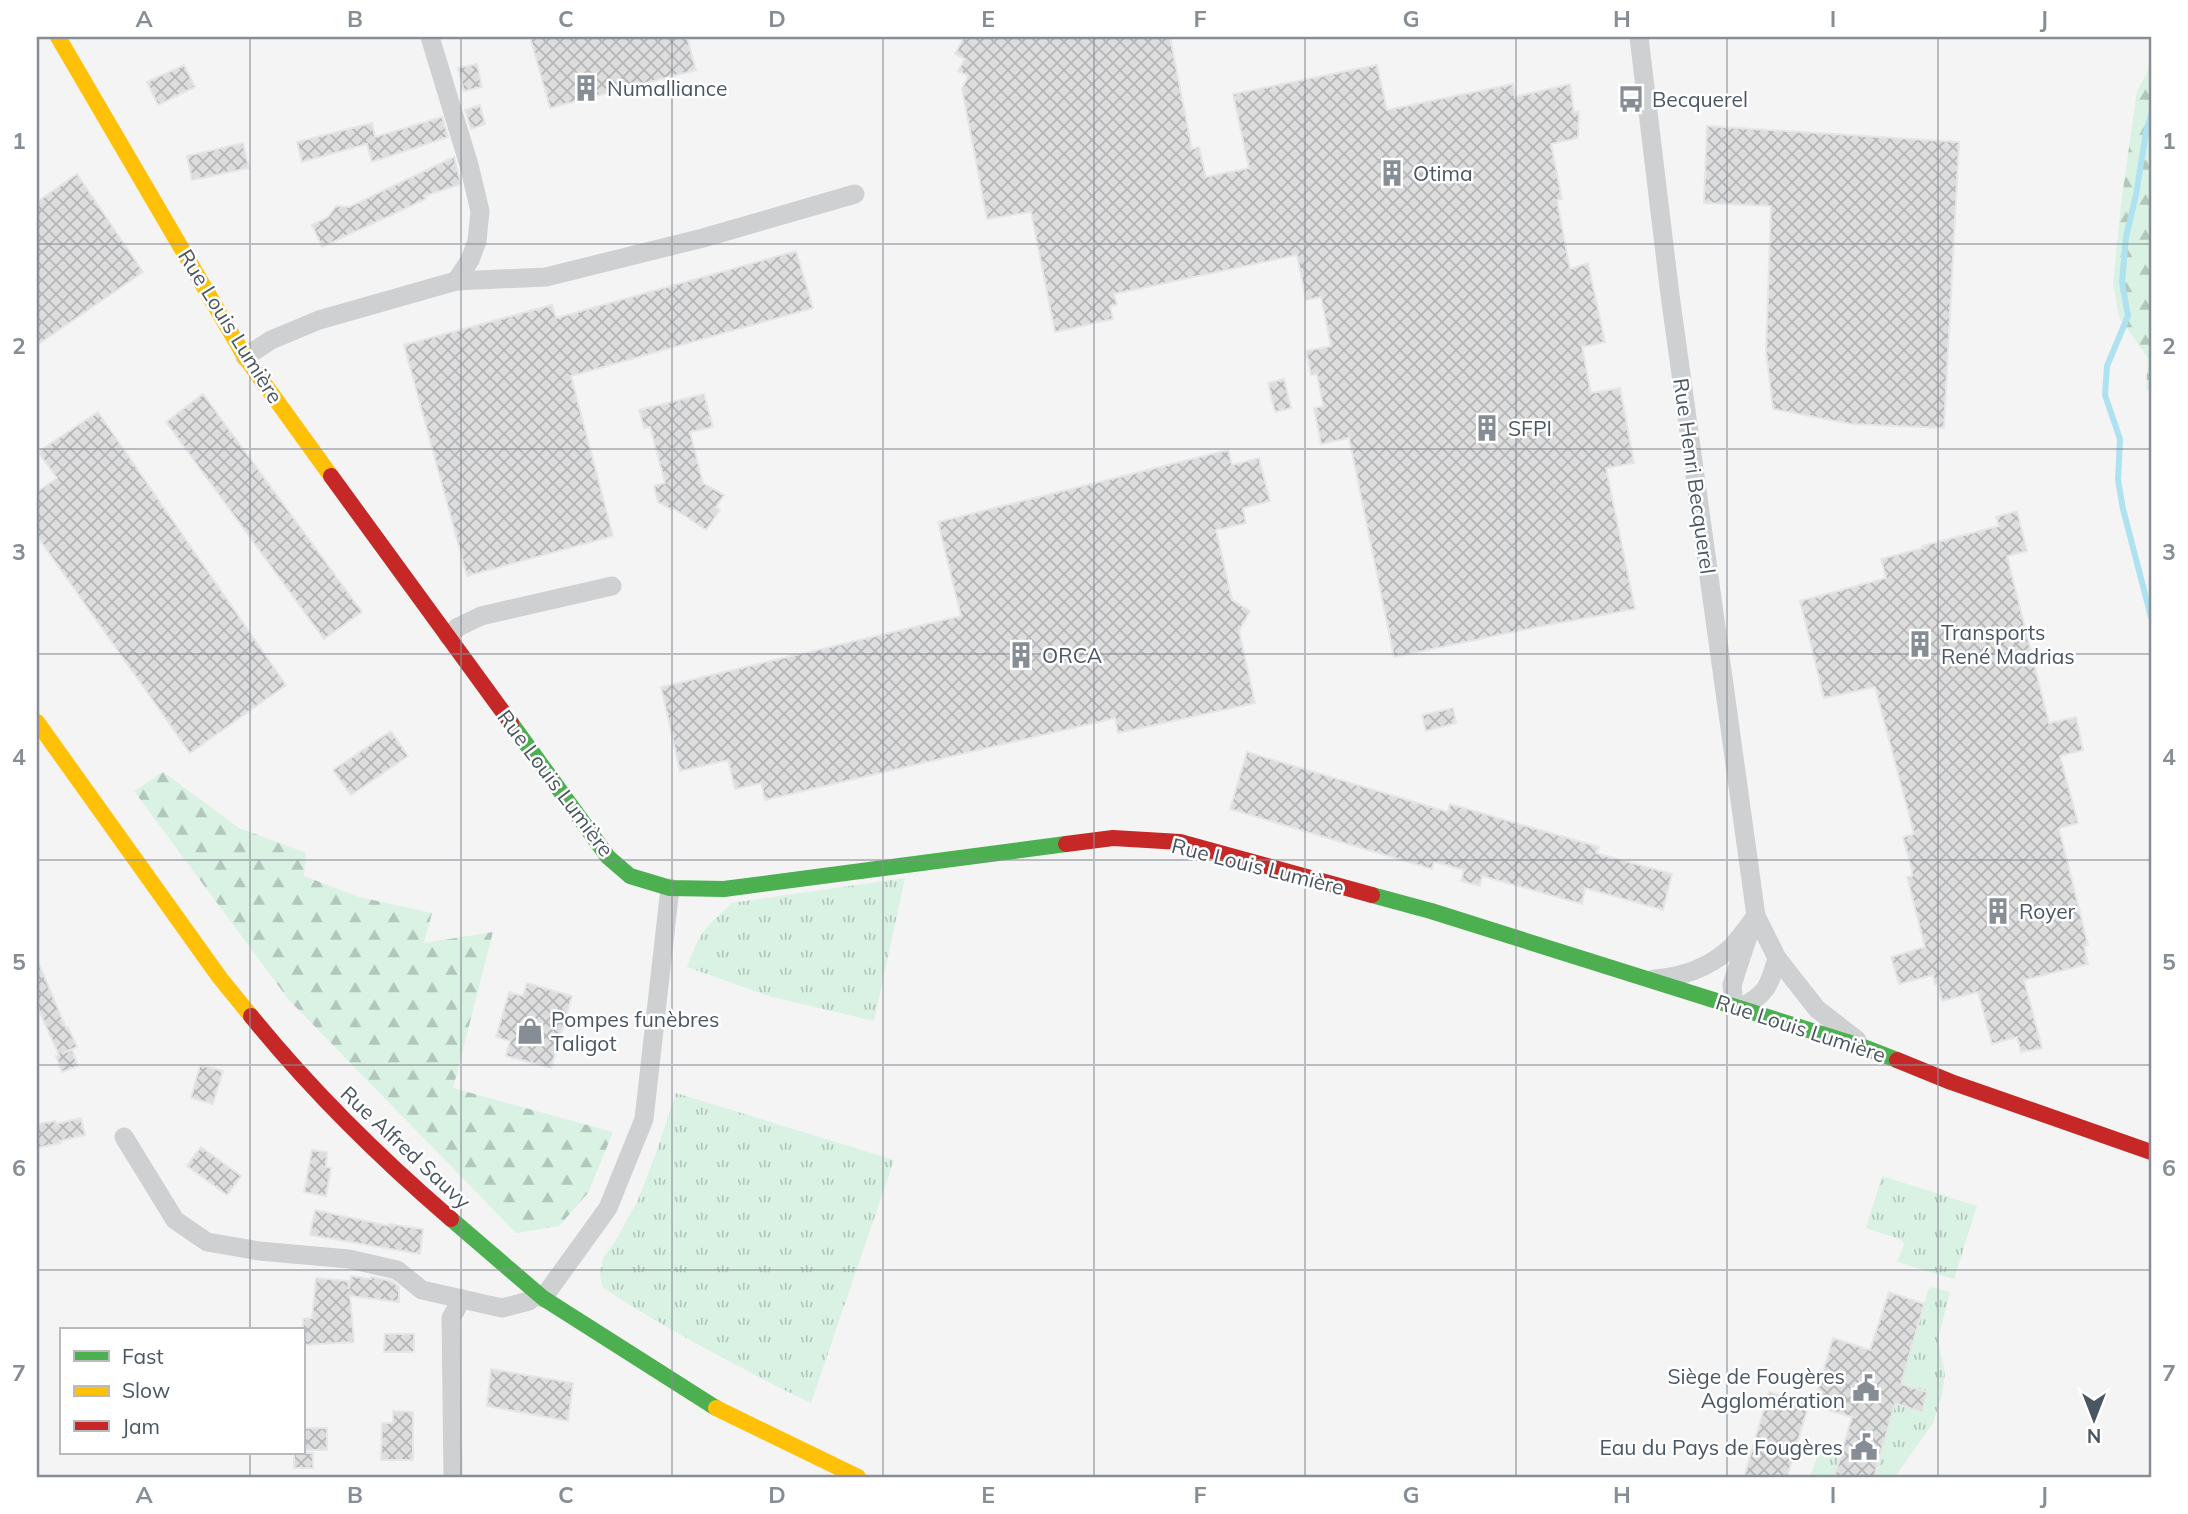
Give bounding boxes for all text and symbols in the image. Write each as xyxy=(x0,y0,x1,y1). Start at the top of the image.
text: A xyxy=(135,4,153,33)
text: B xyxy=(347,4,363,33)
text: C xyxy=(558,4,574,33)
text: D xyxy=(768,4,786,33)
text: E xyxy=(981,4,995,33)
text: F xyxy=(1193,4,1207,33)
text: G xyxy=(1402,4,1420,33)
text: H xyxy=(1613,4,1631,33)
text: I xyxy=(1830,4,1836,33)
text: J xyxy=(2040,4,2048,33)
building icon: Numalliance xyxy=(571,73,601,103)
place label: Numalliance xyxy=(607,75,727,101)
bus stop icon: Becquerel xyxy=(1616,84,1646,114)
place label: Becquerel xyxy=(1652,86,1748,112)
text: 1 xyxy=(12,126,26,155)
text: 1 xyxy=(2162,126,2176,155)
building icon: Otima xyxy=(1377,158,1407,188)
place label: Otima xyxy=(1413,160,1473,186)
street label: Rue Louis Lumière xyxy=(173,244,289,408)
text: 2 xyxy=(12,331,26,360)
text: 2 xyxy=(2162,331,2176,360)
street label: Rue Henri Becquerel xyxy=(1668,376,1722,576)
building icon: SFPI xyxy=(1472,413,1502,443)
place label: SFPI xyxy=(1508,415,1552,441)
text: 3 xyxy=(12,537,26,566)
text: 3 xyxy=(2162,537,2176,566)
place label: Transports René Madrias xyxy=(1941,619,2075,669)
building icon: Transports René Madrias xyxy=(1905,629,1935,659)
building icon: ORCA xyxy=(1006,640,1036,670)
place label: ORCA xyxy=(1042,642,1103,668)
street label: Rue Louis Lumière xyxy=(492,704,620,862)
text: 4 xyxy=(12,742,26,771)
text: 4 xyxy=(2162,742,2176,771)
street label: Rue Louis Lumière xyxy=(1169,832,1347,900)
building icon: Royer xyxy=(1983,896,2013,926)
place label: Royer xyxy=(2019,898,2076,924)
text: 5 xyxy=(12,947,26,976)
text: 5 xyxy=(2162,947,2176,976)
street label: Rue Louis Lumière xyxy=(1713,988,1889,1068)
place label: Pompes funèbres Taligot xyxy=(551,1006,719,1056)
shop icon: Pompes funèbres Taligot xyxy=(515,1016,545,1046)
street label: Rue Alfred Sauvy xyxy=(336,1080,476,1214)
text: 6 xyxy=(12,1153,26,1182)
text: 6 xyxy=(2162,1153,2176,1182)
legend xyxy=(60,1328,304,1454)
text: Fast xyxy=(122,1343,164,1369)
text: 7 xyxy=(12,1358,26,1387)
text: 7 xyxy=(2162,1358,2176,1387)
place label: Siège de Fougères Agglomération xyxy=(1667,1363,1845,1413)
public building icon: Siège de Fougères Agglomération xyxy=(1851,1373,1881,1403)
text: Slow xyxy=(122,1377,170,1403)
north arrow xyxy=(2058,1384,2128,1454)
text: Jam xyxy=(122,1413,160,1439)
text: N xyxy=(2087,1424,2101,1448)
public building icon: Eau du Pays de Fougères xyxy=(1849,1432,1879,1462)
place label: Eau du Pays de Fougères xyxy=(1599,1434,1843,1460)
text: A xyxy=(135,1480,153,1509)
text: B xyxy=(347,1480,363,1509)
text: C xyxy=(558,1480,574,1509)
text: D xyxy=(768,1480,786,1509)
text: E xyxy=(981,1480,995,1509)
text: F xyxy=(1193,1480,1207,1509)
text: G xyxy=(1402,1480,1420,1509)
text: H xyxy=(1613,1480,1631,1509)
text: I xyxy=(1830,1480,1836,1509)
text: J xyxy=(2040,1480,2048,1509)

